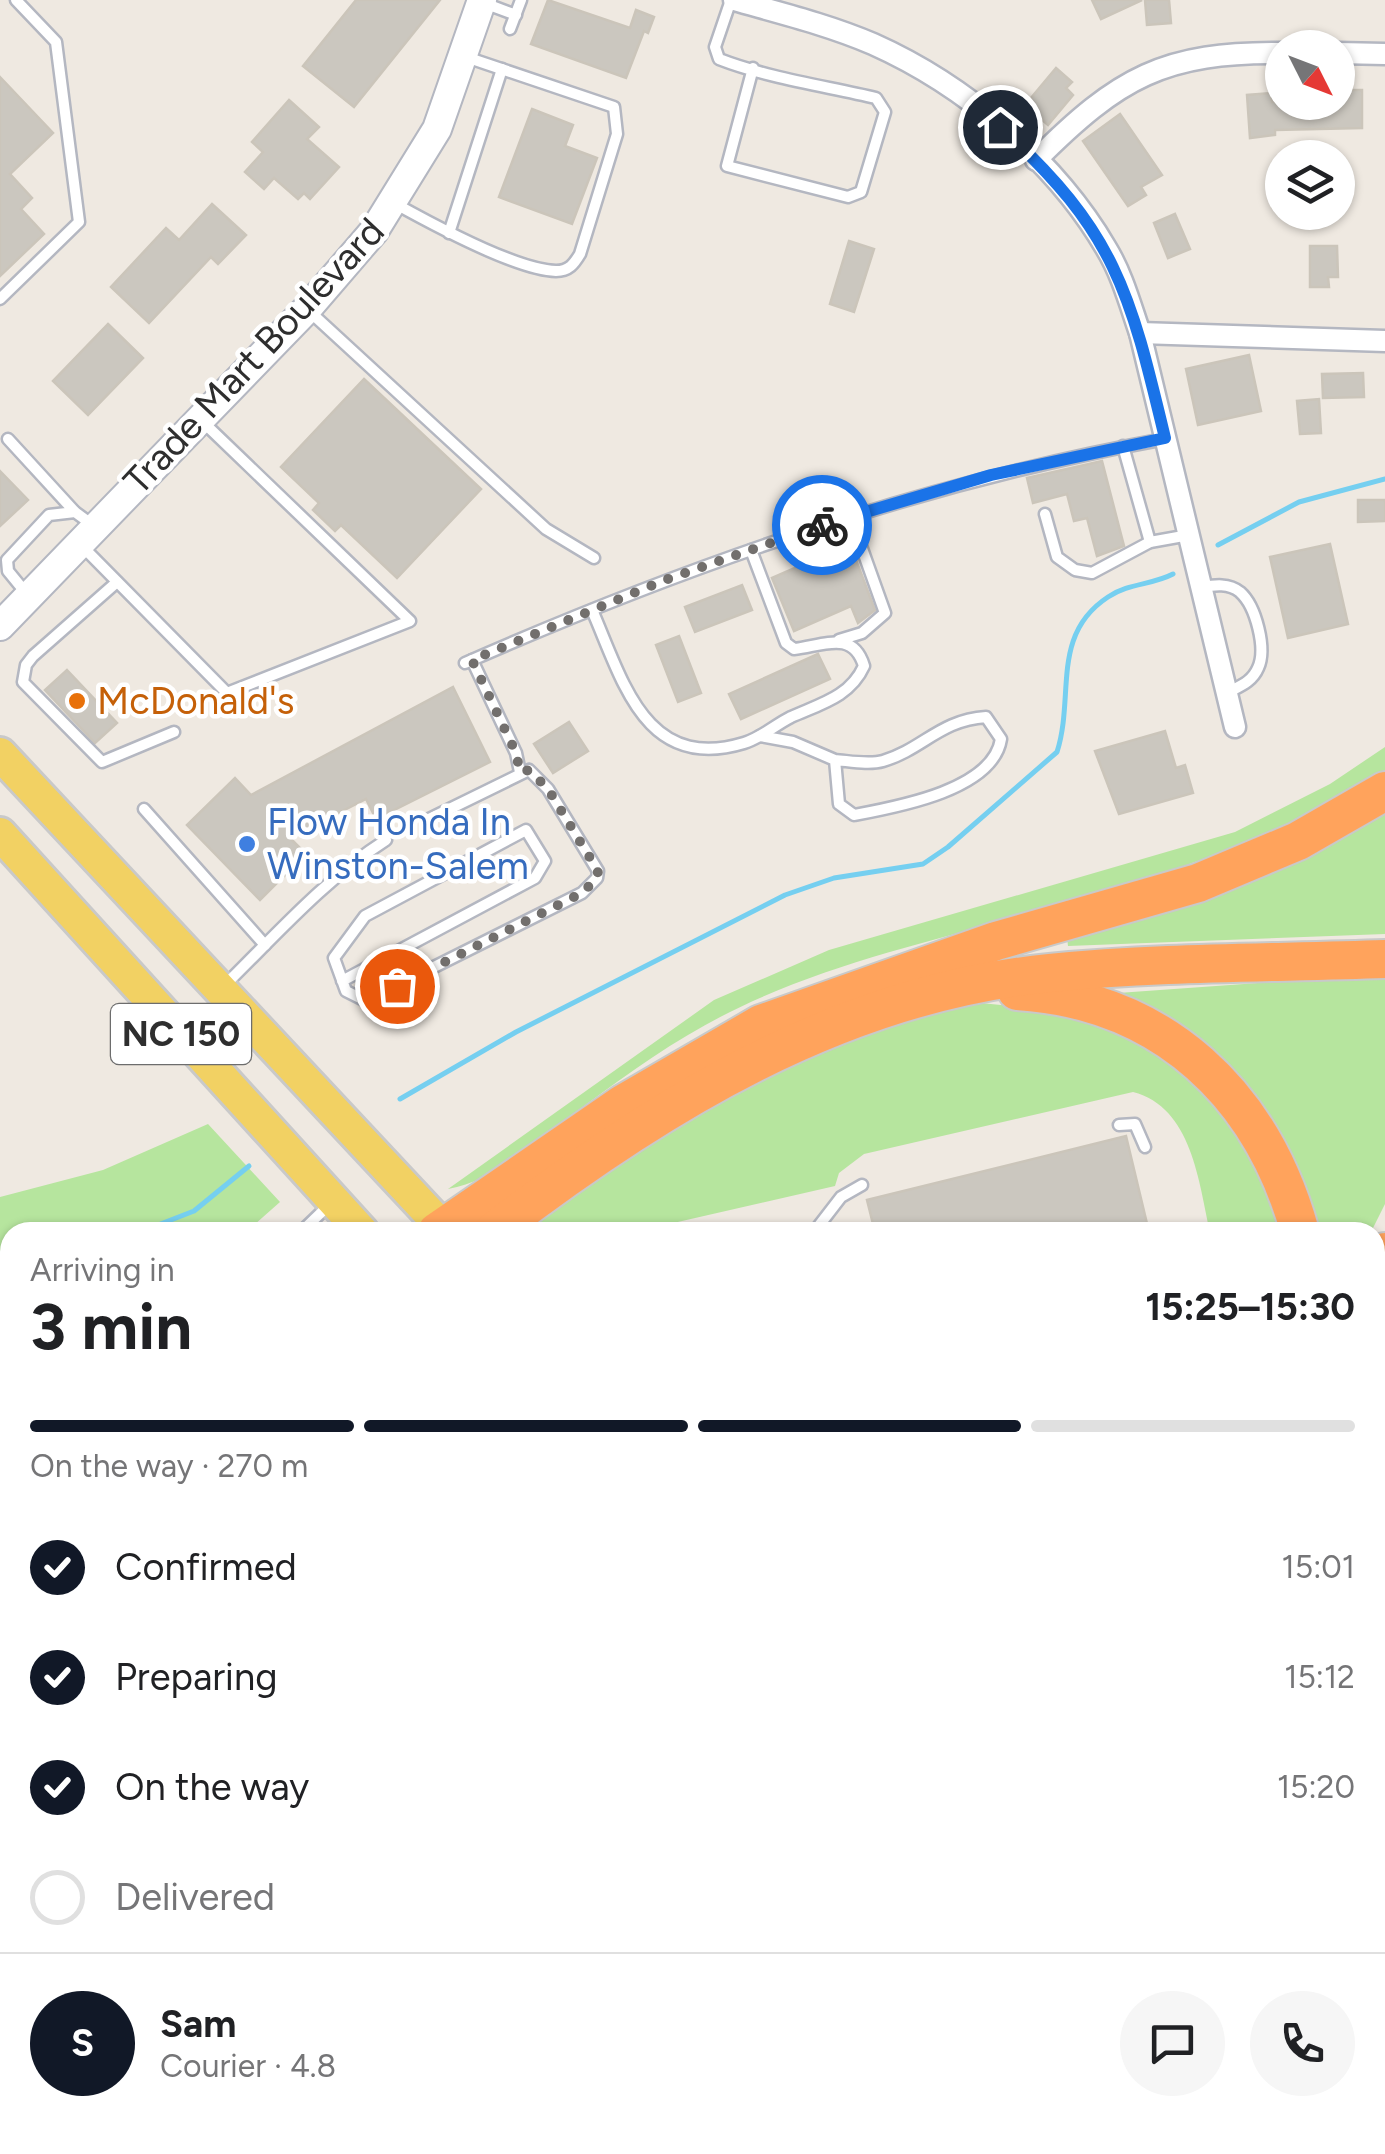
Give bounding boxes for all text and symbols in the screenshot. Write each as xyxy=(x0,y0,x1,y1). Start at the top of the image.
north arrow xyxy=(1265,30,1355,120)
map controls xyxy=(1265,30,1355,230)
pin xyxy=(958,85,1043,170)
icon: home xyxy=(973,100,1028,155)
button: layers xyxy=(1265,140,1355,230)
street label: Trade Mart Boulevard xyxy=(114,208,394,504)
courier xyxy=(772,475,872,575)
icon: bike xyxy=(795,498,850,553)
place label: McDonald's xyxy=(97,678,294,724)
marker: McDonald's xyxy=(66,690,88,712)
place label: Flow Honda In Winston-Salem xyxy=(267,799,529,889)
marker: Flow Honda In Winston-Salem xyxy=(236,833,258,855)
pin xyxy=(355,944,440,1029)
icon: bag xyxy=(370,959,425,1014)
road number: NC 150 xyxy=(111,1004,251,1064)
text: Arriving in xyxy=(30,1251,175,1289)
text: 15:25–15:30 xyxy=(1145,1284,1355,1330)
text: 3 min xyxy=(30,1287,192,1365)
text: On the way · 270 m xyxy=(30,1447,308,1485)
icon: check xyxy=(30,1540,85,1595)
text: Confirmed xyxy=(115,1544,297,1590)
text: 15:01 xyxy=(1282,1548,1355,1586)
icon: check xyxy=(30,1650,85,1705)
text: Preparing xyxy=(115,1654,277,1700)
text: 15:12 xyxy=(1284,1658,1355,1696)
icon: check xyxy=(30,1760,85,1815)
text: On the way xyxy=(115,1764,309,1810)
text: 15:20 xyxy=(1277,1768,1355,1806)
text: Delivered xyxy=(115,1874,275,1920)
button: chat xyxy=(1120,1991,1225,2096)
button: phone xyxy=(1250,1991,1355,2096)
text: Sam xyxy=(160,2001,236,2047)
text: S xyxy=(71,2020,94,2066)
text: Courier · 4.8 xyxy=(160,2047,336,2085)

